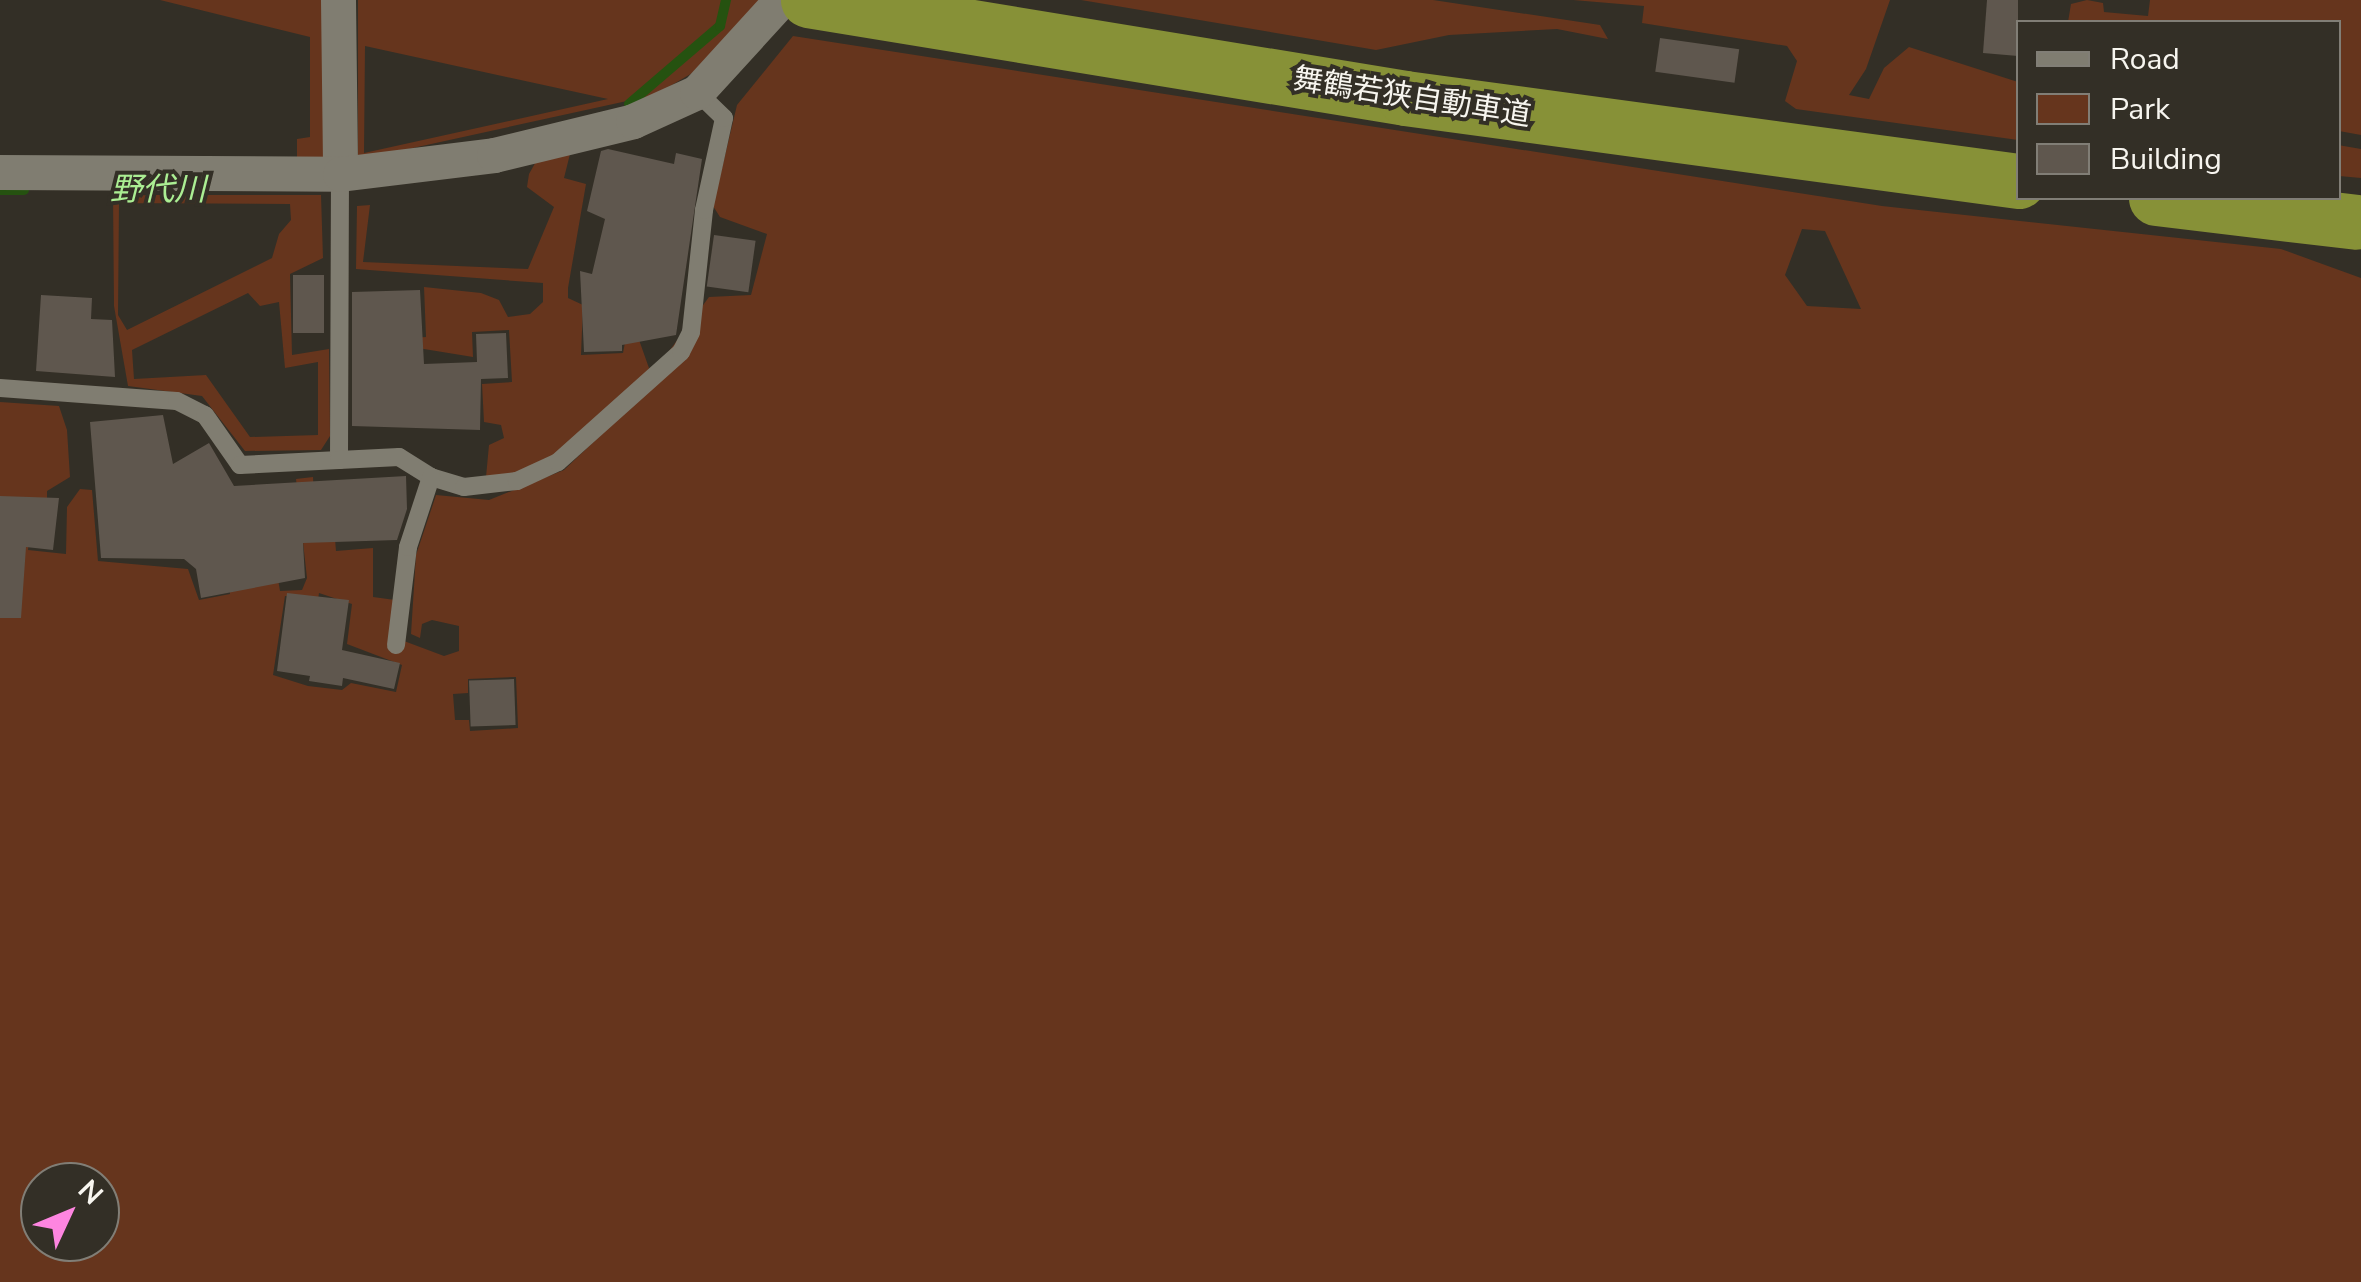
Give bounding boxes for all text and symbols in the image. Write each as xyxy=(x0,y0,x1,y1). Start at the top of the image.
legend xyxy=(2016,20,2341,200)
text: Road xyxy=(2110,39,2180,80)
street label: 舞鶴若狭自動車道 xyxy=(1291,61,1533,135)
text: Park xyxy=(2110,89,2170,130)
text: Building xyxy=(2110,139,2222,180)
water label: 野代川 xyxy=(110,171,206,209)
north arrow xyxy=(20,1162,120,1262)
text: N xyxy=(69,1172,111,1213)

